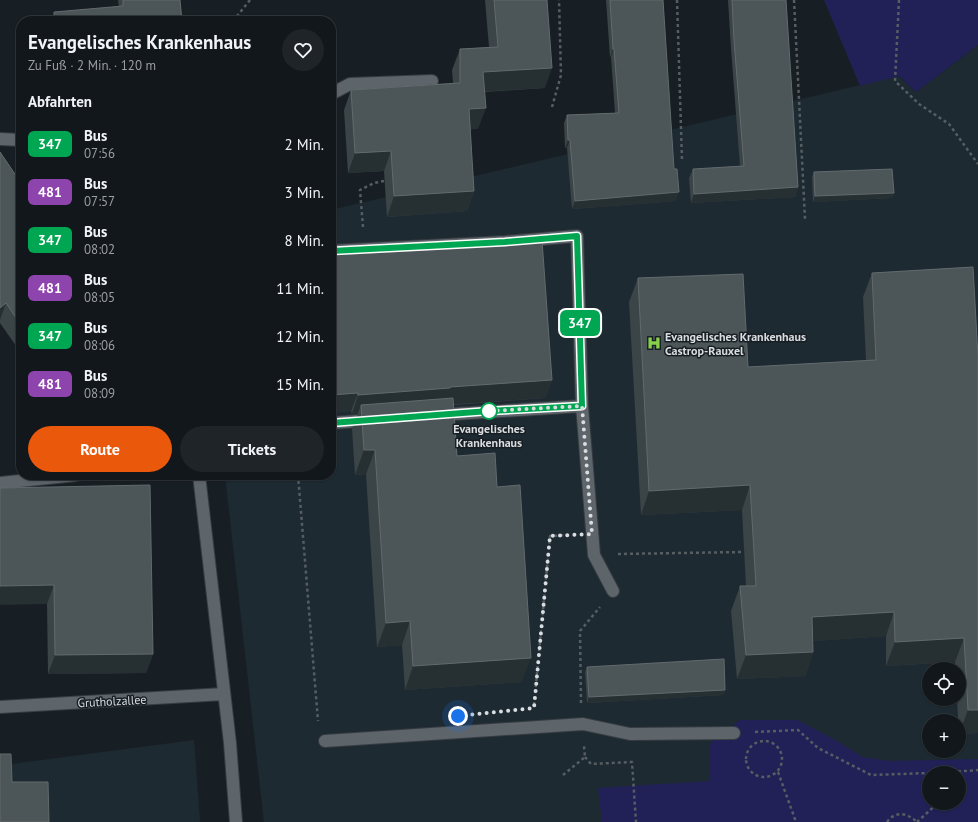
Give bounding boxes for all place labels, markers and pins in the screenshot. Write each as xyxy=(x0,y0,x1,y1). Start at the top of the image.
place label: Evangelisches Krankenhaus Castrop-Rauxel xyxy=(665,329,806,358)
hospital icon: Evangelisches Krankenhaus Castrop-Rauxel xyxy=(646,335,662,351)
marker: Evangelisches Krankenhaus xyxy=(480,402,498,420)
place label: Evangelisches Krankenhaus xyxy=(453,421,525,450)

